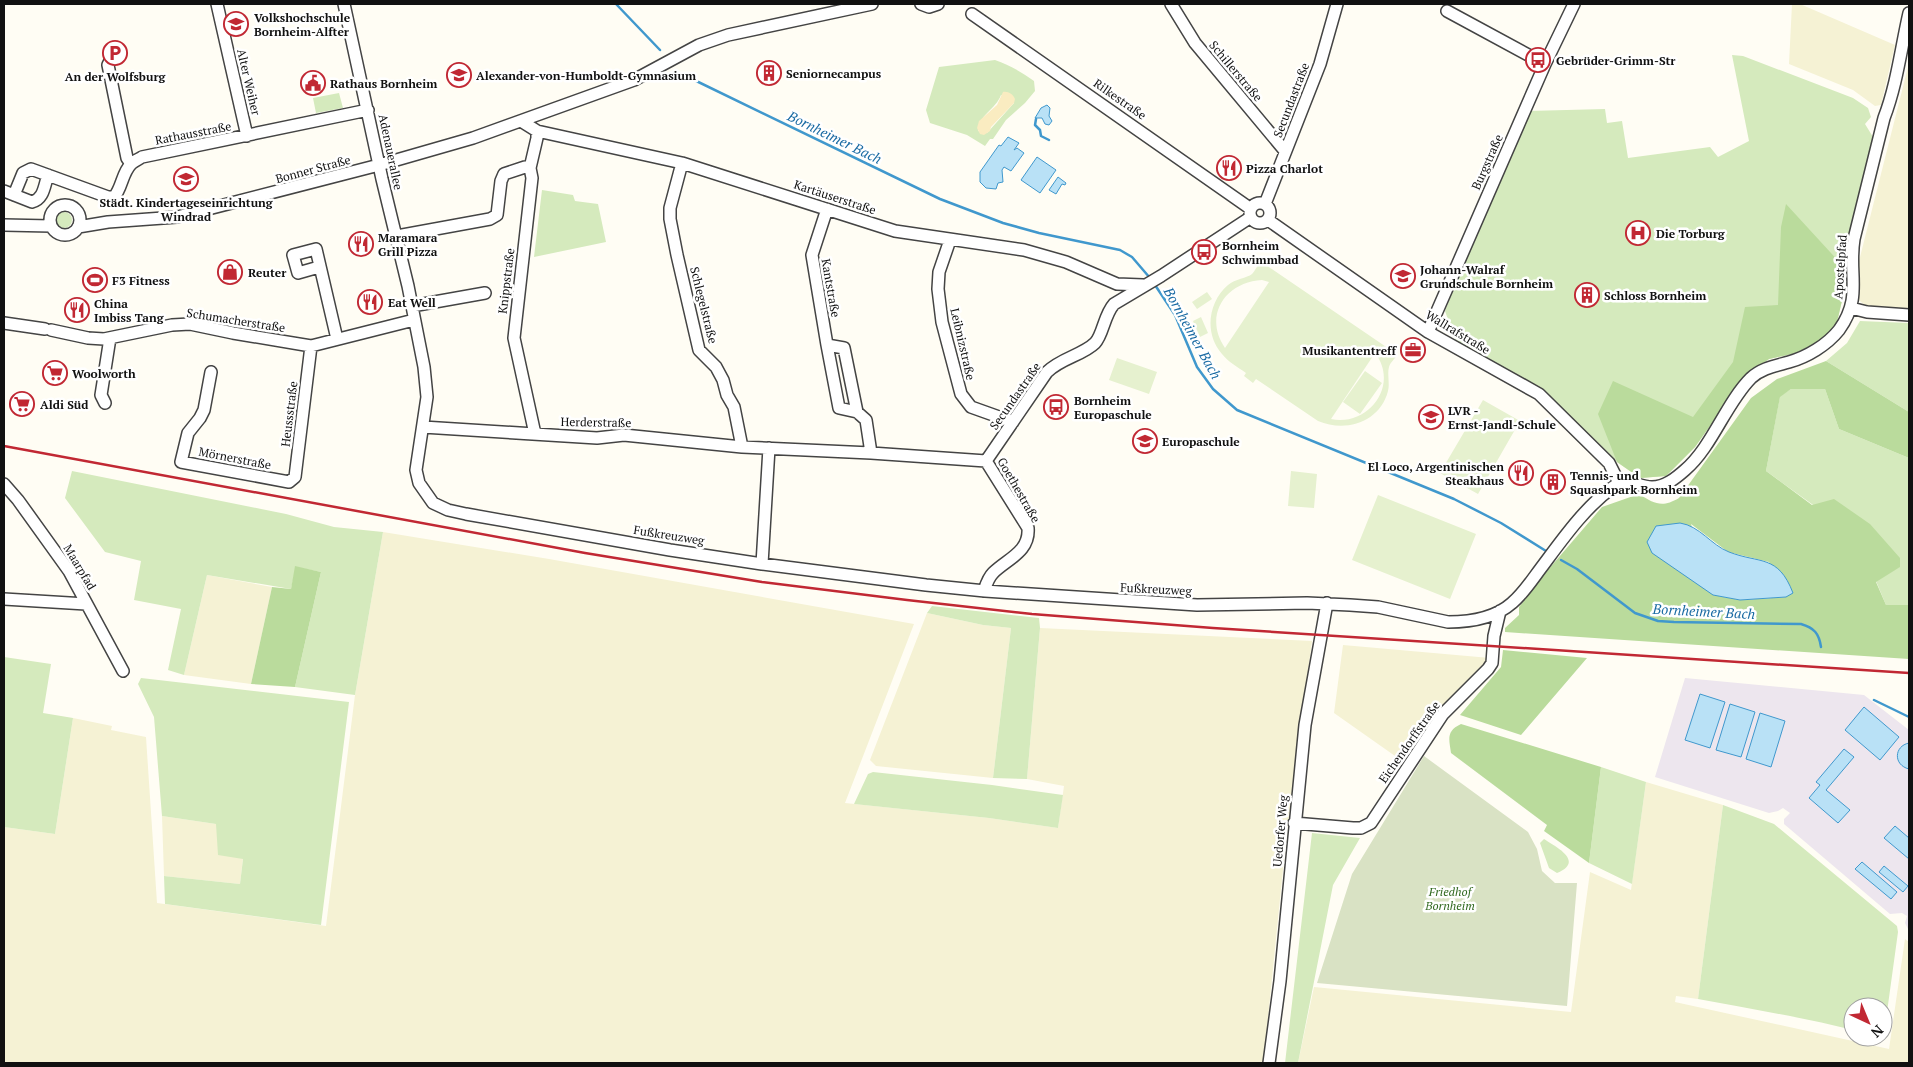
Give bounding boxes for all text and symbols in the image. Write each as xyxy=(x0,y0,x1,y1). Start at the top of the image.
place label: Volkshochschule Bornheim-Alfter xyxy=(254,10,351,39)
school or university icon: Volkshochschule Bornheim-Alfter xyxy=(223,11,249,37)
street label: Schillerstraße xyxy=(1206,38,1266,104)
parking icon: An der Wolfsburg xyxy=(102,40,128,66)
street label: Alter Weiher xyxy=(234,47,264,117)
bus stop icon: Gebrüder-Grimm-Str xyxy=(1525,47,1551,73)
place label: Gebrüder-Grimm-Str xyxy=(1556,53,1676,68)
building icon: Seniornecampus xyxy=(756,60,782,86)
street label: Secundastraße xyxy=(1270,61,1312,139)
school or university icon: Alexander-von-Humboldt-Gymnasium xyxy=(446,62,472,88)
place label: Seniornecampus xyxy=(786,66,882,81)
place label: Alexander-von-Humboldt-Gymnasium xyxy=(476,68,696,83)
place label: An der Wolfsburg xyxy=(65,69,166,84)
public building icon: Rathaus Bornheim xyxy=(300,70,326,96)
street label: Rilkestraße xyxy=(1091,75,1149,123)
place label: Rathaus Bornheim xyxy=(330,76,437,91)
water label: Bornheimer Bach xyxy=(784,106,885,168)
street label: Adenauerallee xyxy=(376,113,406,191)
street label: Rathausstraße xyxy=(154,118,232,148)
street label: Burgstraße xyxy=(1468,132,1506,192)
street label: Bonner Straße xyxy=(274,152,352,186)
restaurant icon: Pizza Charlot xyxy=(1216,155,1242,181)
place label: Pizza Charlot xyxy=(1246,161,1323,176)
school or university icon: Städt. Kindertageseinrichtung Windrad xyxy=(173,166,199,192)
street label: Kartäuserstraße xyxy=(792,177,878,217)
place label: Städt. Kindertageseinrichtung Windrad xyxy=(99,195,273,224)
hospital icon: Die Torburg xyxy=(1625,220,1651,246)
place label: Die Torburg xyxy=(1656,226,1725,241)
place label: Maramara Grill Pizza xyxy=(378,230,438,259)
restaurant icon: Maramara Grill Pizza xyxy=(348,231,374,257)
street label: Apostelpfad xyxy=(1830,234,1850,300)
place label: Bornheim Schwimmbad xyxy=(1222,238,1299,267)
bus stop icon: Bornheim Schwimmbad xyxy=(1191,239,1217,265)
street label: Knippstraße xyxy=(495,247,517,315)
street label: Kantstraße xyxy=(818,257,844,319)
shop icon: Reuter xyxy=(217,259,243,285)
place label: Johann-Walraf Grundschule Bornheim xyxy=(1420,262,1553,291)
school or university icon: Johann-Walraf Grundschule Bornheim xyxy=(1390,263,1416,289)
place label: Reuter xyxy=(248,265,287,280)
street label: Schlegelstraße xyxy=(687,265,721,345)
sports icon: F3 Fitness xyxy=(82,267,108,293)
place label: F3 Fitness xyxy=(112,273,170,288)
building icon: Schloss Bornheim xyxy=(1574,282,1600,308)
water label: Bornheimer Bach xyxy=(1159,283,1226,382)
place label: Schloss Bornheim xyxy=(1604,288,1706,303)
restaurant icon: Eat Well xyxy=(357,289,383,315)
place label: Eat Well xyxy=(388,295,436,310)
place label: China Imbiss Tang xyxy=(94,296,164,325)
restaurant icon: China Imbiss Tang xyxy=(64,297,90,323)
street label: Schumacherstraße xyxy=(186,305,286,335)
street label: Leibnizstraße xyxy=(947,307,979,381)
street label: Wallrafstraße xyxy=(1423,307,1493,357)
office icon: Musikantentreff xyxy=(1400,337,1426,363)
place label: Musikantentreff xyxy=(1302,343,1398,358)
street label: Secundastraße xyxy=(986,359,1044,433)
supermarket icon: Woolworth xyxy=(42,360,68,386)
place label: Woolworth xyxy=(72,366,136,381)
street label: Heussstraße xyxy=(278,380,300,448)
supermarket icon: Aldi Süd xyxy=(9,391,35,417)
place label: Bornheim Europaschule xyxy=(1074,393,1152,422)
bus stop icon: Bornheim Europaschule xyxy=(1043,394,1069,420)
place label: Aldi Süd xyxy=(40,397,89,412)
place label: LVR - Ernst-Jandl-Schule xyxy=(1448,403,1556,432)
school or university icon: LVR - Ernst-Jandl-Schule xyxy=(1418,404,1444,430)
street label: Herderstraße xyxy=(561,414,631,430)
school or university icon: Europaschule xyxy=(1132,428,1158,454)
place label: Europaschule xyxy=(1162,434,1240,449)
street label: Mörnerstraße xyxy=(198,444,272,472)
street label: Goethestraße xyxy=(994,455,1044,525)
place label: El Loco, Argentinischen Steakhaus xyxy=(1368,459,1505,488)
restaurant icon: El Loco, Argentinischen Steakhaus xyxy=(1508,460,1534,486)
place label: Tennis- und Squashpark Bornheim xyxy=(1570,468,1697,497)
building icon: Tennis- und Squashpark Bornheim xyxy=(1540,469,1566,495)
street label: Fußkreuzweg xyxy=(633,522,706,548)
street label: Maarpfad xyxy=(61,541,100,593)
street label: Fußkreuzweg xyxy=(1120,580,1193,598)
water label: Bornheimer Bach xyxy=(1651,599,1756,623)
street label: Eichendorffstraße xyxy=(1375,698,1443,786)
street label: Uedorfer Weg xyxy=(1269,794,1291,868)
park label: Friedhof Bornheim xyxy=(1424,884,1475,913)
north arrow xyxy=(1843,997,1893,1047)
text: N xyxy=(1867,1021,1888,1042)

